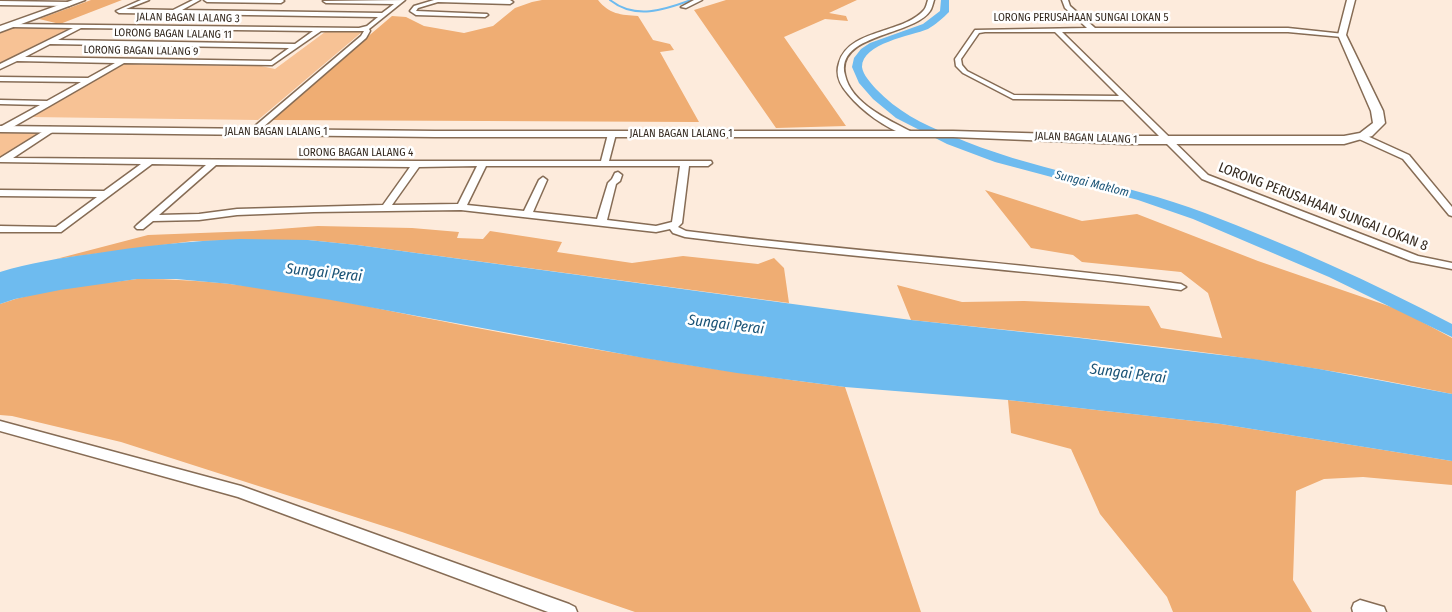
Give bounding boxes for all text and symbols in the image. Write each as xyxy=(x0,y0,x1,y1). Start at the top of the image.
street label: JALAN BAGAN LALANG 3 xyxy=(136,10,240,26)
street label: LORONG PERUSAHAAN SUNGAI LOKAN 5 xyxy=(994,11,1168,25)
street label: LORONG BAGAN LALANG 11 xyxy=(114,26,232,42)
street label: LORONG BAGAN LALANG 9 xyxy=(83,43,199,59)
street label: JALAN BAGAN LALANG 1 xyxy=(225,125,327,139)
street label: JALAN BAGAN LALANG 1 xyxy=(630,127,732,141)
street label: JALAN BAGAN LALANG 1 xyxy=(1034,130,1138,146)
street label: LORONG BAGAN LALANG 4 xyxy=(299,146,413,160)
street label: LORONG PERUSAHAAN SUNGAI LOKAN 8 xyxy=(1216,159,1430,255)
water label: Sungai Maklom xyxy=(1053,168,1131,200)
water label: Sungai Perai xyxy=(285,260,363,286)
water label: Sungai Perai xyxy=(687,311,765,339)
water label: Sungai Perai xyxy=(1089,360,1167,388)

